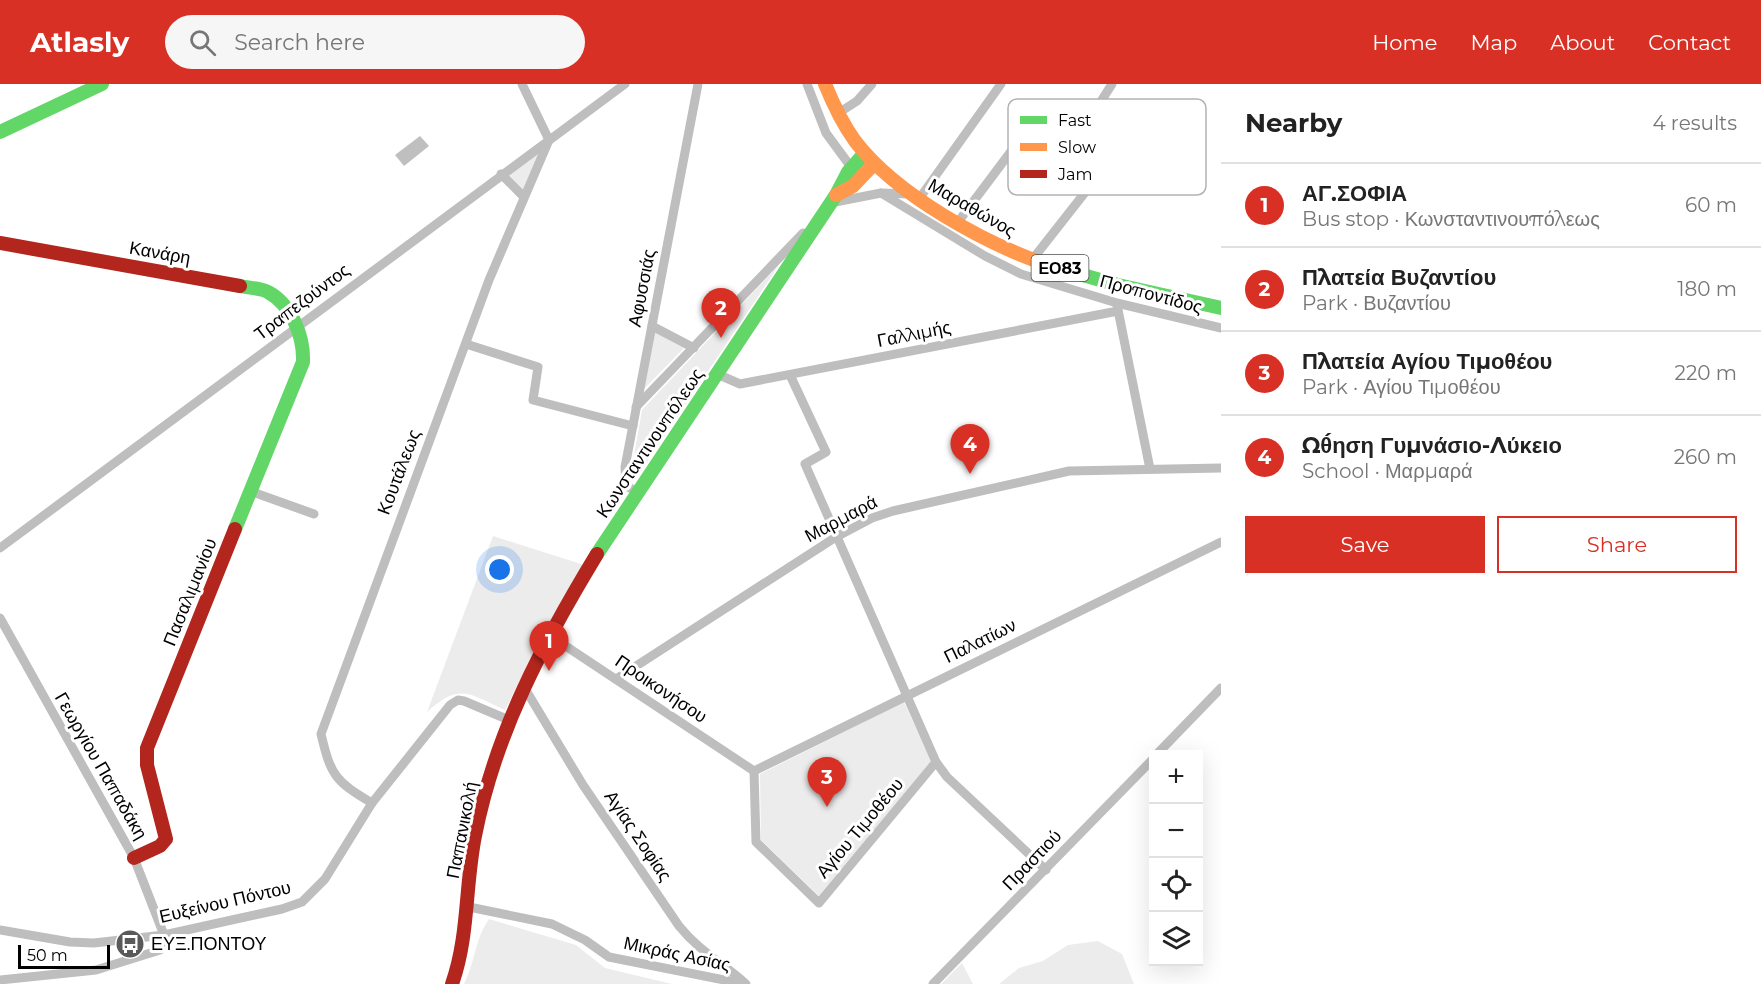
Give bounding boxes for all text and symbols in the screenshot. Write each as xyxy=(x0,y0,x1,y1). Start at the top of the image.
search box xyxy=(165,15,585,69)
text: Atlasly xyxy=(30,25,129,59)
icon: search xyxy=(186,26,219,59)
text: Search here xyxy=(234,29,365,56)
text: Home xyxy=(1372,30,1437,55)
text: Map xyxy=(1470,30,1517,55)
text: About xyxy=(1550,30,1615,55)
text: Contact xyxy=(1648,30,1731,55)
legend xyxy=(1008,99,1206,195)
text: Nearby xyxy=(1245,107,1342,139)
text: Fast xyxy=(1058,111,1092,130)
text: 4 results xyxy=(1652,111,1737,135)
text: Slow xyxy=(1058,138,1096,157)
text: Jam xyxy=(1057,165,1092,184)
street label: Μαραθώνος xyxy=(924,174,1020,242)
text: ΑΓ.ΣΟΦΙΑ xyxy=(1302,180,1407,207)
text: 1 xyxy=(1261,193,1268,217)
text: 60 m xyxy=(1685,193,1737,217)
text: Bus stop · Κωνσταντινουπόλεως xyxy=(1302,207,1600,231)
street label: Κανάρη xyxy=(128,237,192,269)
street label: Αφυσσιάς xyxy=(624,247,660,329)
road number: ΕΟ83 xyxy=(1032,255,1088,281)
street label: Τραπεζούντος xyxy=(250,259,354,345)
text: Πλατεία Βυζαντίου xyxy=(1302,264,1496,291)
street label: Προποντίδος xyxy=(1097,270,1205,318)
text: 2 xyxy=(1259,277,1270,301)
text: 180 m xyxy=(1677,277,1737,301)
pin: 2 xyxy=(702,288,740,338)
text: Park · Βυζαντίου xyxy=(1302,291,1451,315)
street label: Γαλλιμής xyxy=(875,316,953,352)
text: Πλατεία Αγίου Τιμοθέου xyxy=(1302,348,1552,375)
text: 3 xyxy=(1259,361,1270,385)
text: 220 m xyxy=(1675,361,1737,385)
street label: Κωνσταντινουπόλεως xyxy=(592,364,708,522)
text: Park · Αγίου Τιμοθέου xyxy=(1302,375,1501,399)
pin: 4 xyxy=(950,424,990,474)
street label: Κουτάλεως xyxy=(373,426,425,518)
text: Ώθηση Γυμνάσιο-Λύκειο xyxy=(1302,432,1562,459)
text: 4 xyxy=(1258,445,1271,469)
text: 260 m xyxy=(1674,445,1737,469)
text: School · Μαρμαρά xyxy=(1302,459,1473,483)
street label: Μαρμαρά xyxy=(801,491,881,547)
button: Save xyxy=(1245,516,1485,573)
button: Share xyxy=(1497,516,1737,573)
street label: Πασαλιμανίου xyxy=(158,535,222,649)
your location xyxy=(485,555,514,584)
street label: Παλατίων xyxy=(940,614,1020,668)
pin: 1 xyxy=(530,622,568,671)
street label: Προικονήσου xyxy=(611,650,711,728)
street label: Γεωργίου Παπαδάκη xyxy=(50,689,152,843)
map controls xyxy=(1149,750,1203,966)
button: + xyxy=(1149,750,1203,804)
pin: 3 xyxy=(808,758,846,807)
street label: Αγίου Τιμοθέου xyxy=(812,774,908,882)
street label: Παπανικολή xyxy=(442,780,482,880)
street label: Αγίας Σοφίας xyxy=(600,787,676,886)
button: − xyxy=(1149,804,1203,858)
street label: Πραστιού xyxy=(998,825,1066,895)
button: locate xyxy=(1149,858,1203,912)
street label: Ευξείνου Πόντου xyxy=(157,876,293,928)
button: layers xyxy=(1149,912,1203,966)
bus stop icon: ΕΥΞ.ΠΟΝΤΟΥ xyxy=(114,928,146,960)
street label: Μικράς Ασίας xyxy=(622,932,733,976)
place label: ΕΥΞ.ΠΟΝΤΟΥ xyxy=(151,933,267,955)
scale bar xyxy=(18,942,110,970)
text: 50 m xyxy=(27,946,68,965)

